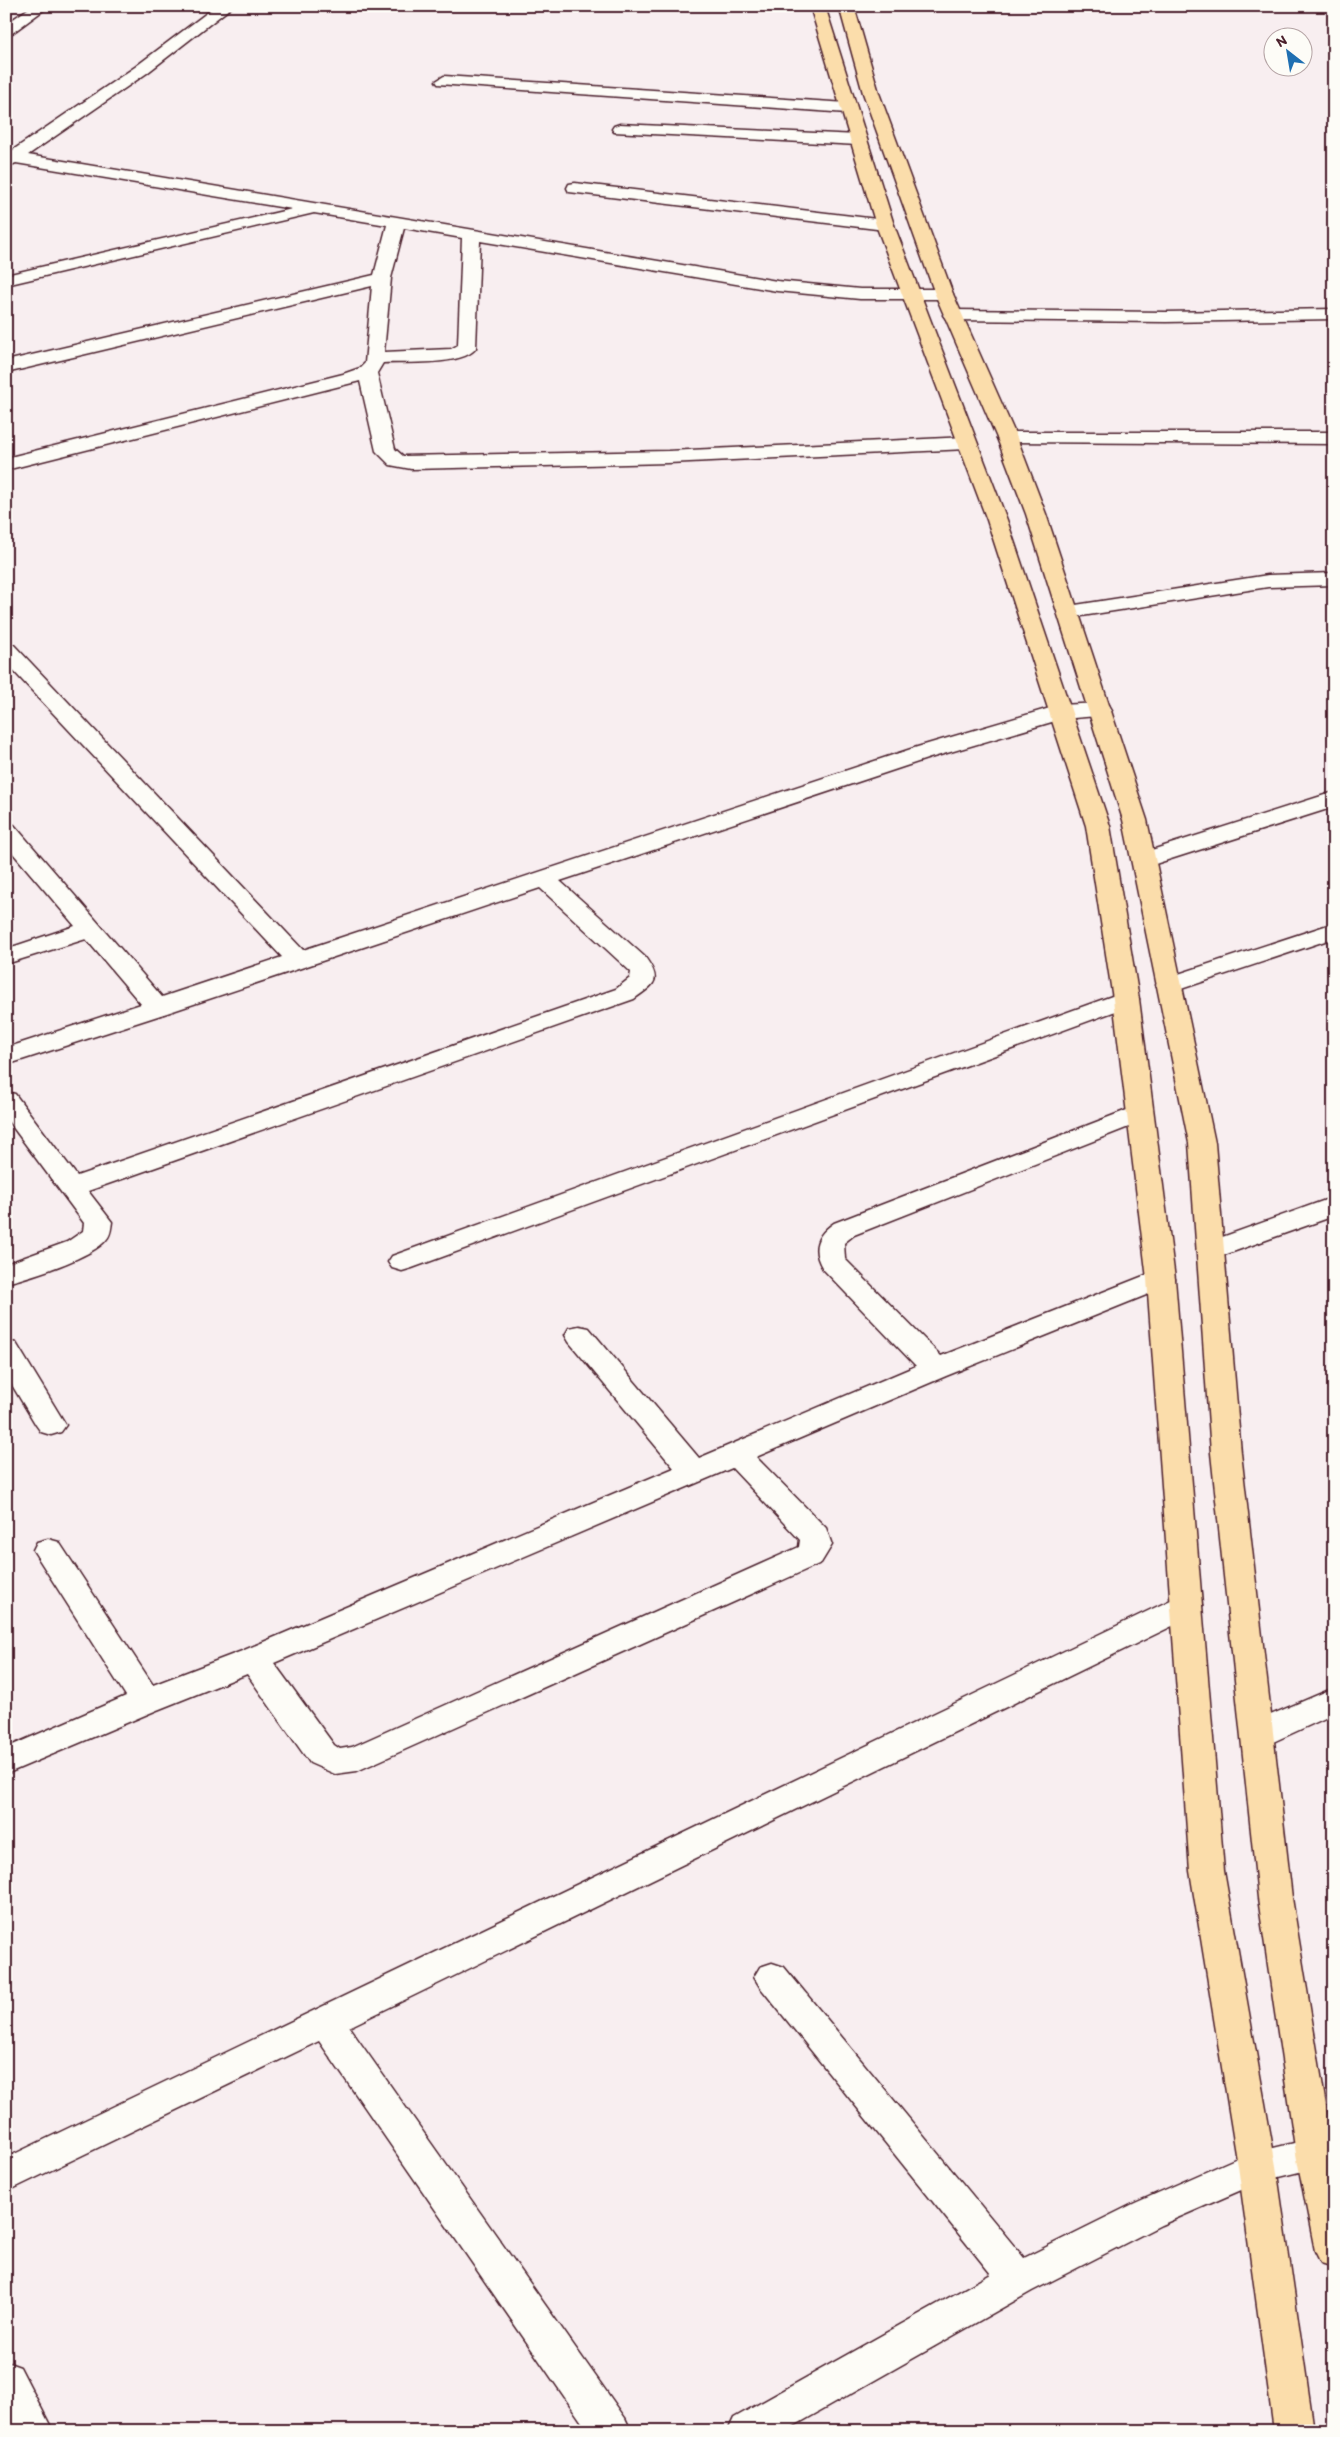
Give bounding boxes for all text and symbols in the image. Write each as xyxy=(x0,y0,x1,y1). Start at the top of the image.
north arrow xyxy=(1262,28,1312,78)
text: N xyxy=(1273,32,1290,51)

